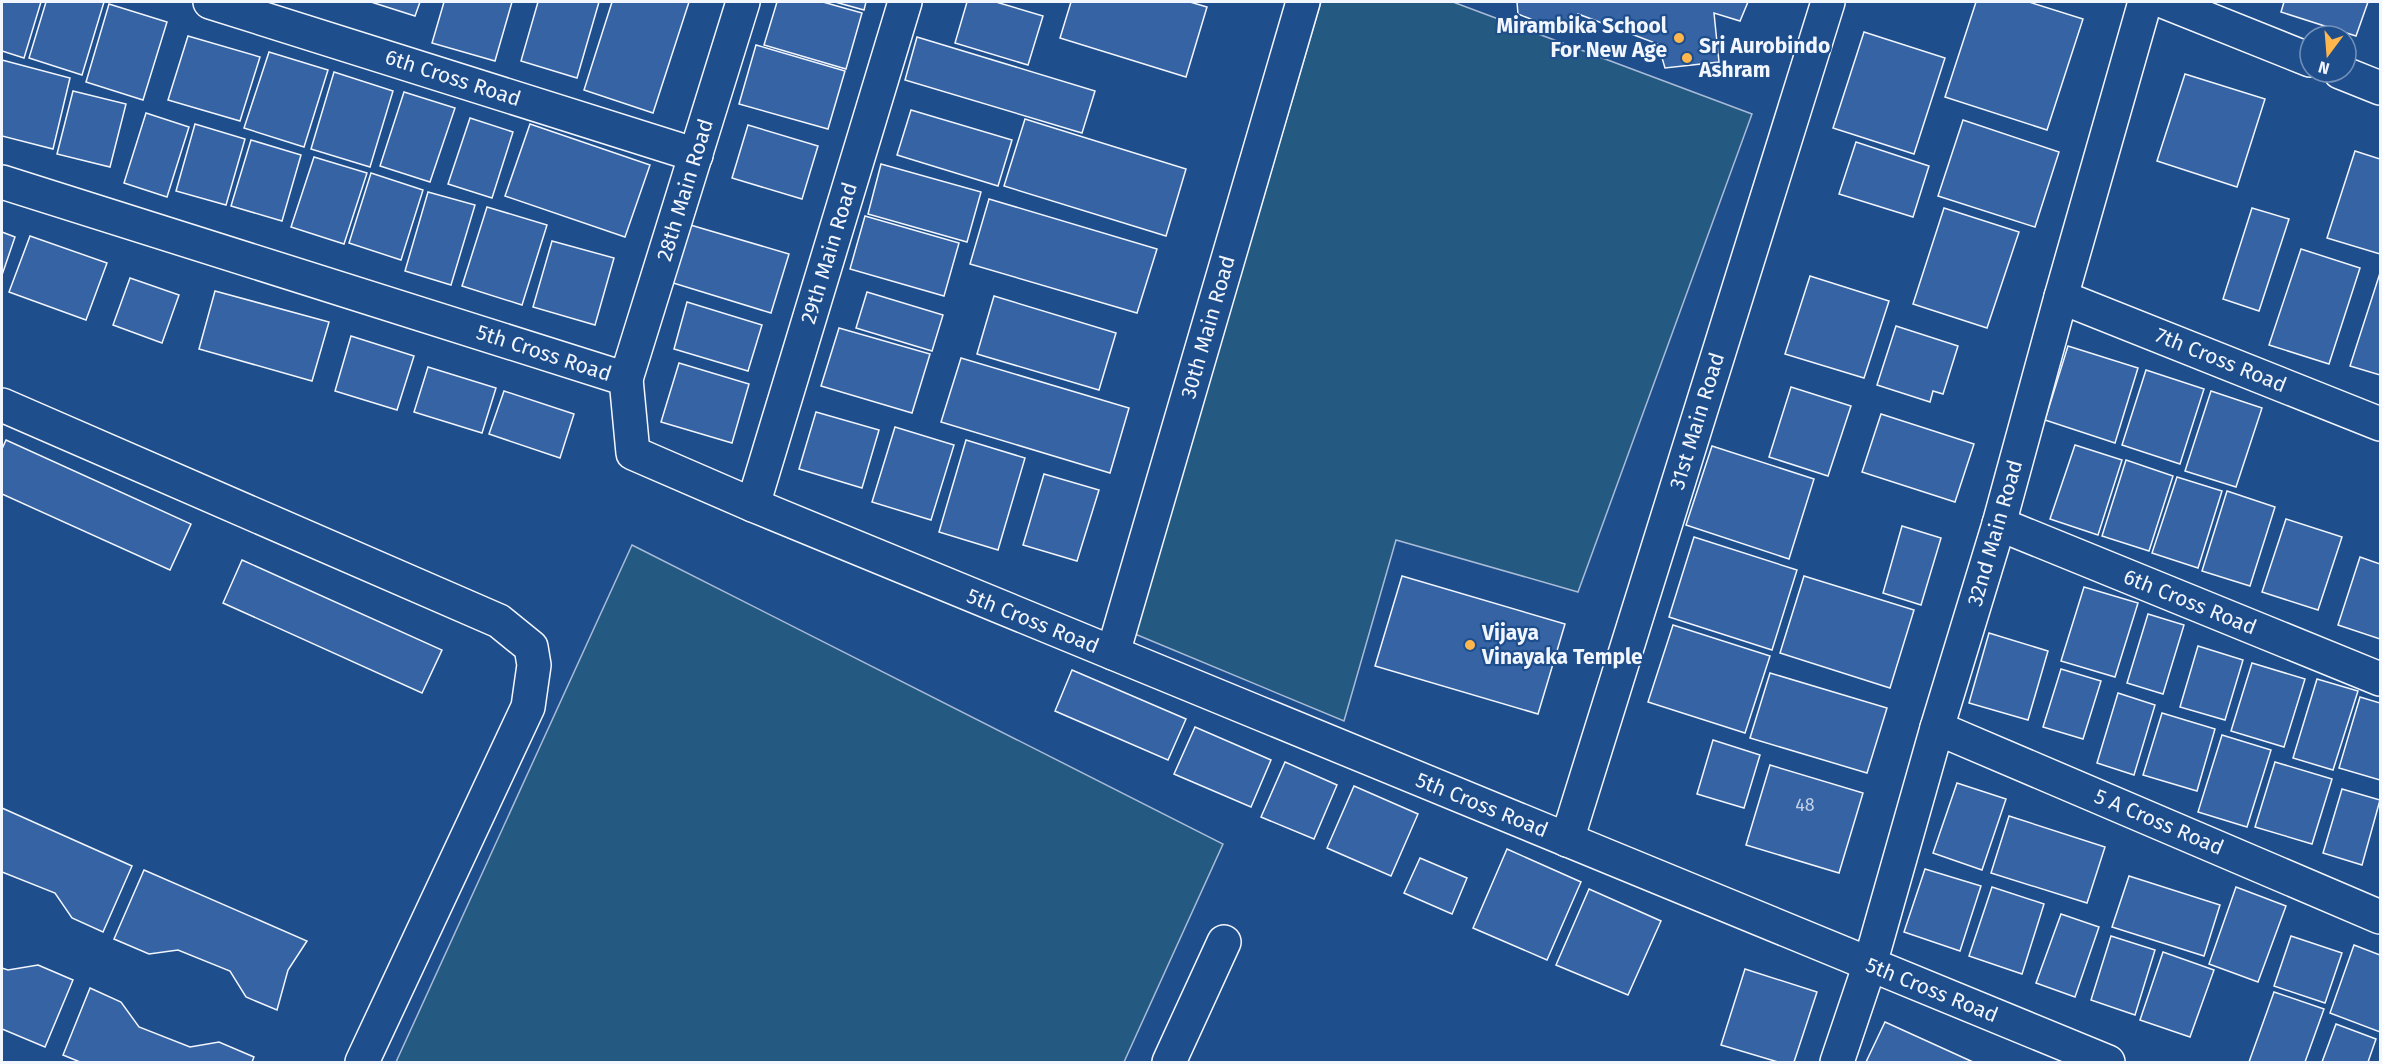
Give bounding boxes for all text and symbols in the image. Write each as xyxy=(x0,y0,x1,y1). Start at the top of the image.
place label: Mirambika School For New Age xyxy=(1496,13,1668,63)
north arrow xyxy=(2298,24,2358,84)
marker: Mirambika School For New Age xyxy=(1672,31,1686,45)
place label: Sri Aurobindo Ashram xyxy=(1698,33,1830,83)
street label: 6th Cross Road xyxy=(382,44,524,112)
marker: Sri Aurobindo Ashram xyxy=(1680,51,1694,65)
text: N xyxy=(2316,57,2332,79)
street label: 28th Main Road xyxy=(651,116,719,264)
street label: 29th Main Road xyxy=(795,179,863,327)
street label: 30th Main Road xyxy=(1175,252,1241,402)
street label: 5th Cross Road xyxy=(473,319,615,387)
street label: 7th Cross Road xyxy=(2152,322,2290,398)
street label: 31st Main Road xyxy=(1664,349,1730,493)
street label: 32nd Main Road xyxy=(1962,457,2028,609)
street label: 6th Cross Road xyxy=(2120,563,2260,641)
street label: 5th Cross Road xyxy=(963,583,1103,659)
place label: Vijaya Vinayaka Temple xyxy=(1481,620,1643,670)
marker: Vijaya Vinayaka Temple xyxy=(1463,638,1477,652)
street label: 5th Cross Road xyxy=(1412,767,1552,843)
street label: 5 A Cross Road xyxy=(2090,783,2228,861)
house number: 48 xyxy=(1795,794,1815,816)
street label: 5th Cross Road xyxy=(1862,952,2002,1028)

